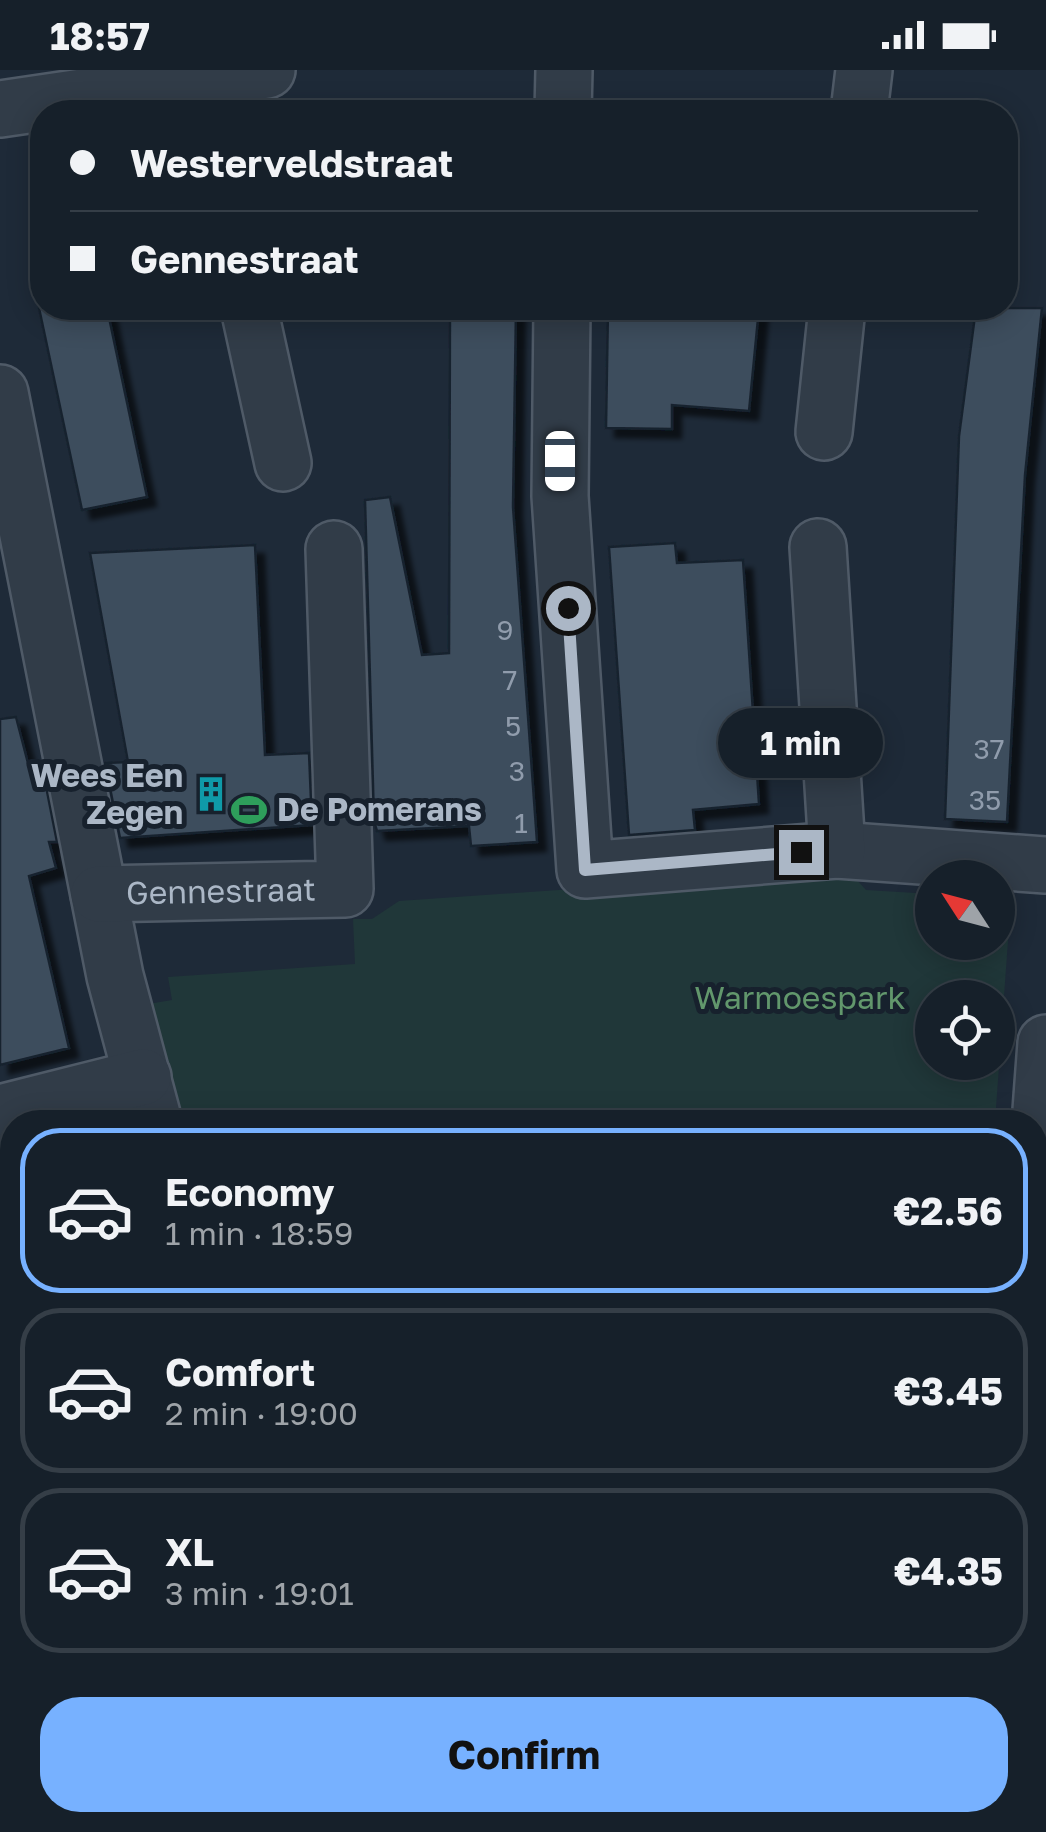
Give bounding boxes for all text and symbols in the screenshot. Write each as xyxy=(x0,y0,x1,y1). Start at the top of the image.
text: 18:57 xyxy=(50,13,150,58)
text: Westerveldstraat xyxy=(130,140,453,185)
text: Gennestraat xyxy=(130,236,359,281)
car xyxy=(545,431,575,491)
route start xyxy=(546,586,591,631)
house number: 9 xyxy=(497,613,513,646)
house number: 7 xyxy=(503,663,517,696)
callout: 1 min xyxy=(718,707,884,777)
house number: 5 xyxy=(505,709,521,742)
text: 1 min xyxy=(760,724,841,762)
house number: 37 xyxy=(973,732,1005,765)
house number: 3 xyxy=(509,754,525,787)
place label: Wees Een Zegen xyxy=(31,756,183,831)
building icon: Wees Een Zegen xyxy=(192,775,230,813)
house number: 35 xyxy=(969,783,1001,816)
place label: De Pomerans xyxy=(277,790,482,828)
sports icon: De Pomerans xyxy=(230,791,268,829)
house number: 1 xyxy=(514,806,528,839)
route end xyxy=(779,830,824,875)
north arrow xyxy=(915,860,1015,960)
map controls xyxy=(915,860,1015,1080)
street label: Gennestraat xyxy=(126,870,316,911)
park label: Warmoespark xyxy=(694,978,906,1016)
button: locate xyxy=(915,980,1015,1080)
icon: car xyxy=(45,1166,135,1256)
text: Economy xyxy=(165,1169,334,1214)
text: €2.56 xyxy=(894,1188,1003,1233)
text: 1 min · 18:59 xyxy=(165,1214,353,1252)
icon: car xyxy=(45,1346,135,1436)
text: Comfort xyxy=(165,1349,315,1394)
text: €3.45 xyxy=(894,1368,1003,1413)
text: 2 min · 19:00 xyxy=(165,1394,358,1432)
icon: car xyxy=(45,1526,135,1616)
text: XL xyxy=(165,1529,214,1574)
text: €4.35 xyxy=(894,1548,1003,1593)
text: 3 min · 19:01 xyxy=(165,1574,354,1612)
button: Confirm xyxy=(40,1697,1008,1812)

